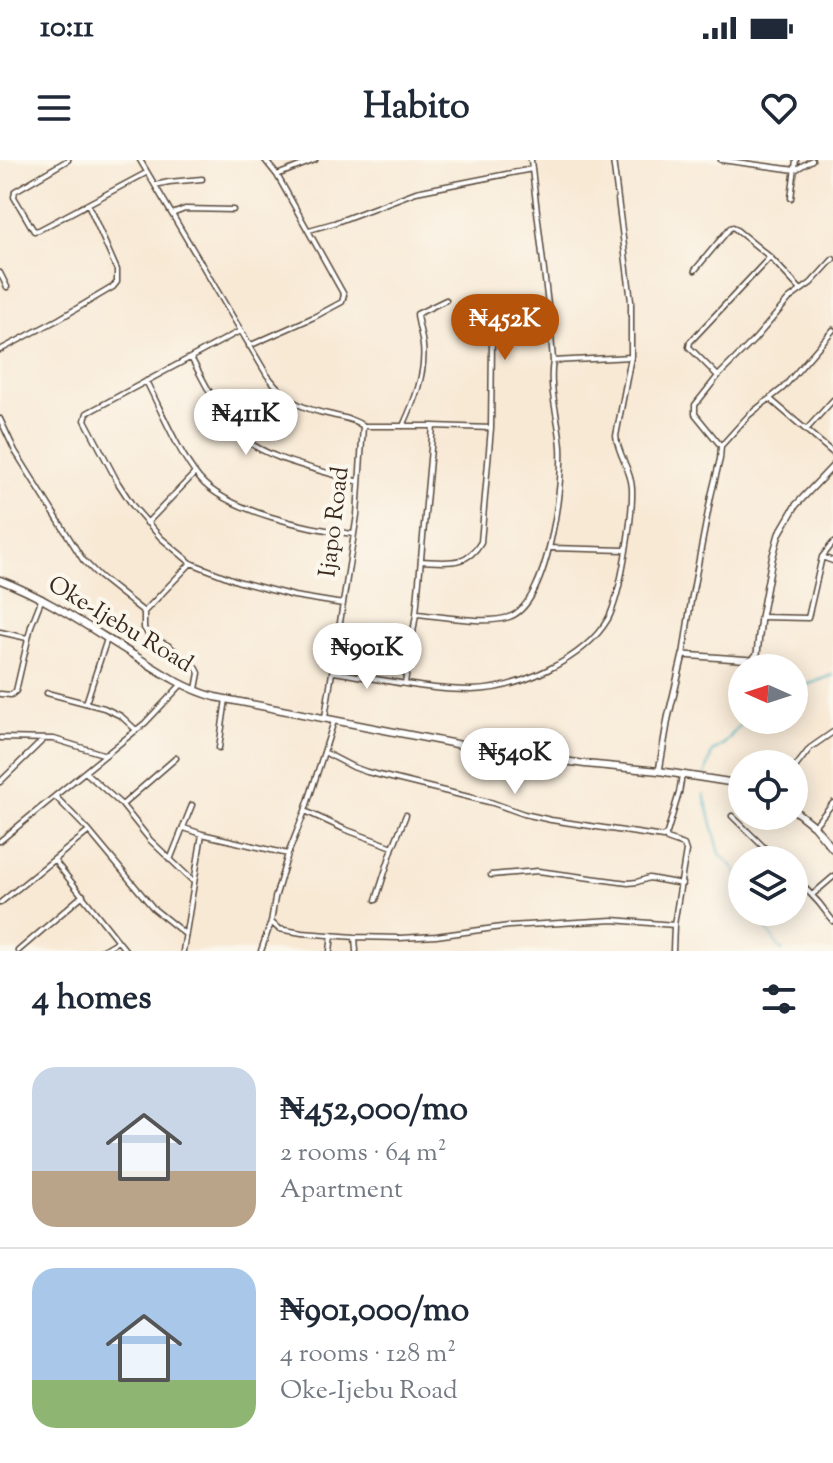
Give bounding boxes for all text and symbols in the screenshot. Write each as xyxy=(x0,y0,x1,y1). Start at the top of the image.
text: 10:11 xyxy=(40,7,94,50)
text: Habito xyxy=(363,82,470,134)
icon: menu xyxy=(32,86,76,130)
icon: heart xyxy=(757,86,801,130)
pin: ₦452K xyxy=(449,294,561,362)
text: ₦452K xyxy=(469,301,541,338)
pin: ₦411K xyxy=(190,389,302,457)
text: ₦411K xyxy=(212,396,280,433)
street label: Ijapo Road xyxy=(311,464,359,579)
street label: Oke-Ijebu Road xyxy=(41,568,199,682)
pin: ₦901K xyxy=(311,623,423,691)
text: ₦901K xyxy=(331,630,403,667)
north arrow xyxy=(728,654,808,734)
map controls xyxy=(728,654,808,926)
pin: ₦540K xyxy=(459,728,571,796)
text: ₦540K xyxy=(478,735,552,772)
button: locate xyxy=(728,750,808,830)
button: layers xyxy=(728,846,808,926)
text: 4 homes xyxy=(32,975,152,1024)
icon: filters xyxy=(757,977,801,1021)
text: ₦452,000/mo xyxy=(280,1086,468,1135)
icon: home xyxy=(96,1099,192,1195)
text: 2 rooms · 64 m² xyxy=(280,1135,447,1172)
text: Apartment xyxy=(280,1172,403,1209)
text: ₦901,000/mo xyxy=(280,1287,469,1336)
icon: home xyxy=(96,1300,192,1396)
text: 4 rooms · 128 m² xyxy=(280,1336,456,1373)
text: Oke-Ijebu Road xyxy=(280,1373,458,1410)

